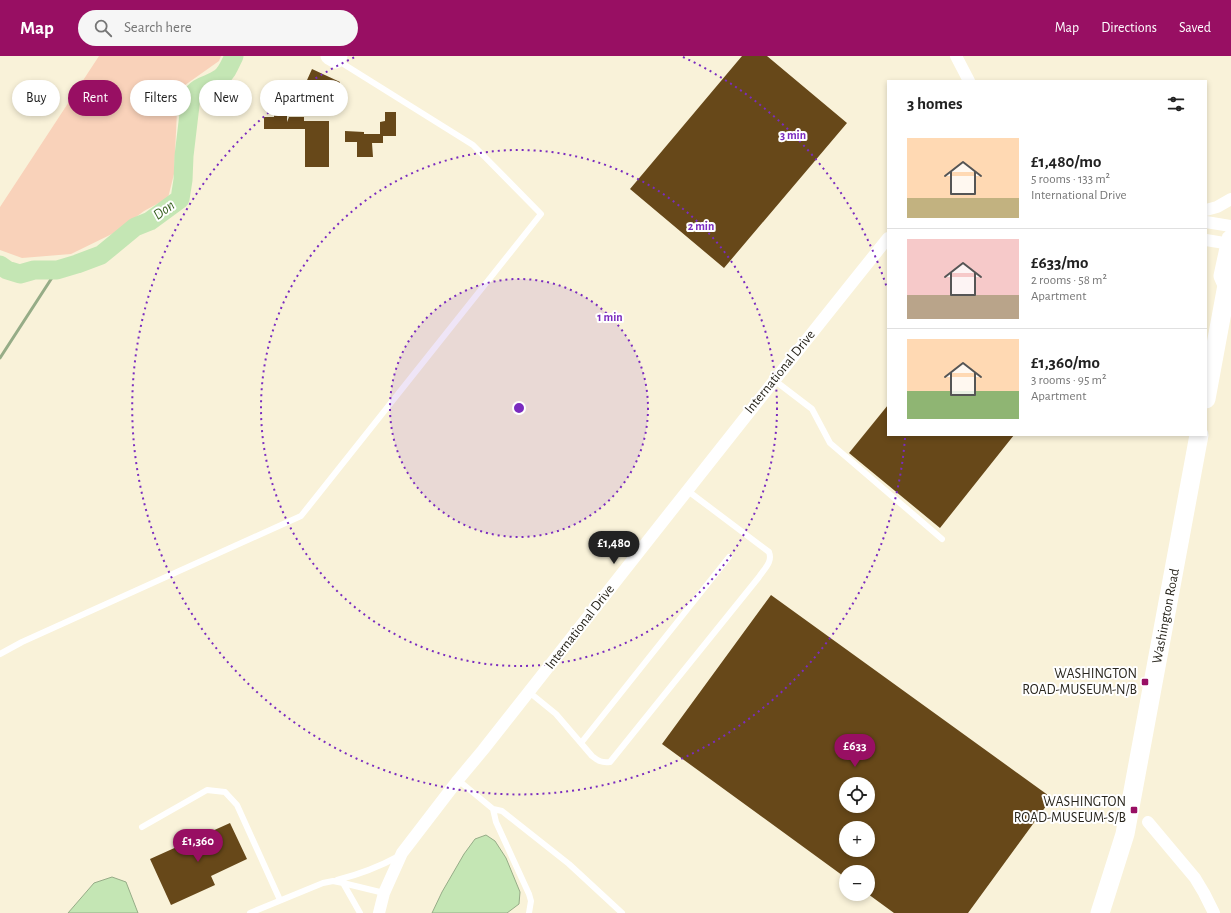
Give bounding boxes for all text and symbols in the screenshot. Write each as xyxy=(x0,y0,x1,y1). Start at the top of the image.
search box xyxy=(78,10,358,46)
icon: search xyxy=(92,17,114,39)
text: Map xyxy=(20,19,54,38)
text: Search here xyxy=(124,20,192,35)
text: Map xyxy=(1055,21,1079,35)
text: Directions xyxy=(1101,21,1157,35)
text: Saved xyxy=(1179,21,1211,35)
chip: Buy xyxy=(12,80,60,116)
chip: Rent xyxy=(68,80,122,116)
chip: Filters xyxy=(130,80,191,116)
chip: New xyxy=(199,80,252,116)
chip: Apartment xyxy=(260,80,348,116)
icon: filters xyxy=(1165,93,1187,115)
text: 3 homes xyxy=(907,95,963,112)
text: 3 min xyxy=(780,129,806,141)
text: £1,480/mo xyxy=(1031,153,1101,170)
icon: home xyxy=(939,154,987,202)
text: 5 rooms · 133 m² xyxy=(1031,173,1110,186)
text: International Drive xyxy=(1031,189,1127,202)
water label: Don xyxy=(150,197,178,223)
text: 2 min xyxy=(688,220,714,232)
text: £633/mo xyxy=(1031,254,1088,271)
icon: home xyxy=(939,255,987,303)
text: 2 rooms · 58 m² xyxy=(1031,274,1107,287)
text: Apartment xyxy=(1031,290,1086,303)
text: 1 min xyxy=(597,311,623,323)
street label: International Drive xyxy=(742,328,818,416)
text: £1,360/mo xyxy=(1031,354,1100,371)
icon: home xyxy=(939,355,987,403)
text: 3 rooms · 95 m² xyxy=(1031,374,1106,387)
text: Apartment xyxy=(1031,390,1086,403)
centre of rings xyxy=(512,401,526,415)
pin: £1,480 xyxy=(581,531,647,565)
text: £1,480 xyxy=(597,537,631,550)
street label: Washington Road xyxy=(1150,567,1182,665)
street label: International Drive xyxy=(543,582,617,672)
place label: WASHINGTON ROAD-MUSEUM-N/B xyxy=(1022,667,1137,697)
marker: WASHINGTON ROAD-MUSEUM-N/B xyxy=(1140,677,1150,687)
pin: £633 xyxy=(831,734,879,768)
text: £633 xyxy=(843,740,867,753)
map controls xyxy=(839,777,875,901)
button: locate xyxy=(839,777,875,813)
place label: WASHINGTON ROAD-MUSEUM-S/B xyxy=(1014,795,1126,825)
marker: WASHINGTON ROAD-MUSEUM-S/B xyxy=(1129,805,1139,815)
button: + xyxy=(839,821,875,857)
pin: £1,360 xyxy=(165,829,231,863)
text: £1,360 xyxy=(182,835,214,848)
button: − xyxy=(839,865,875,901)

